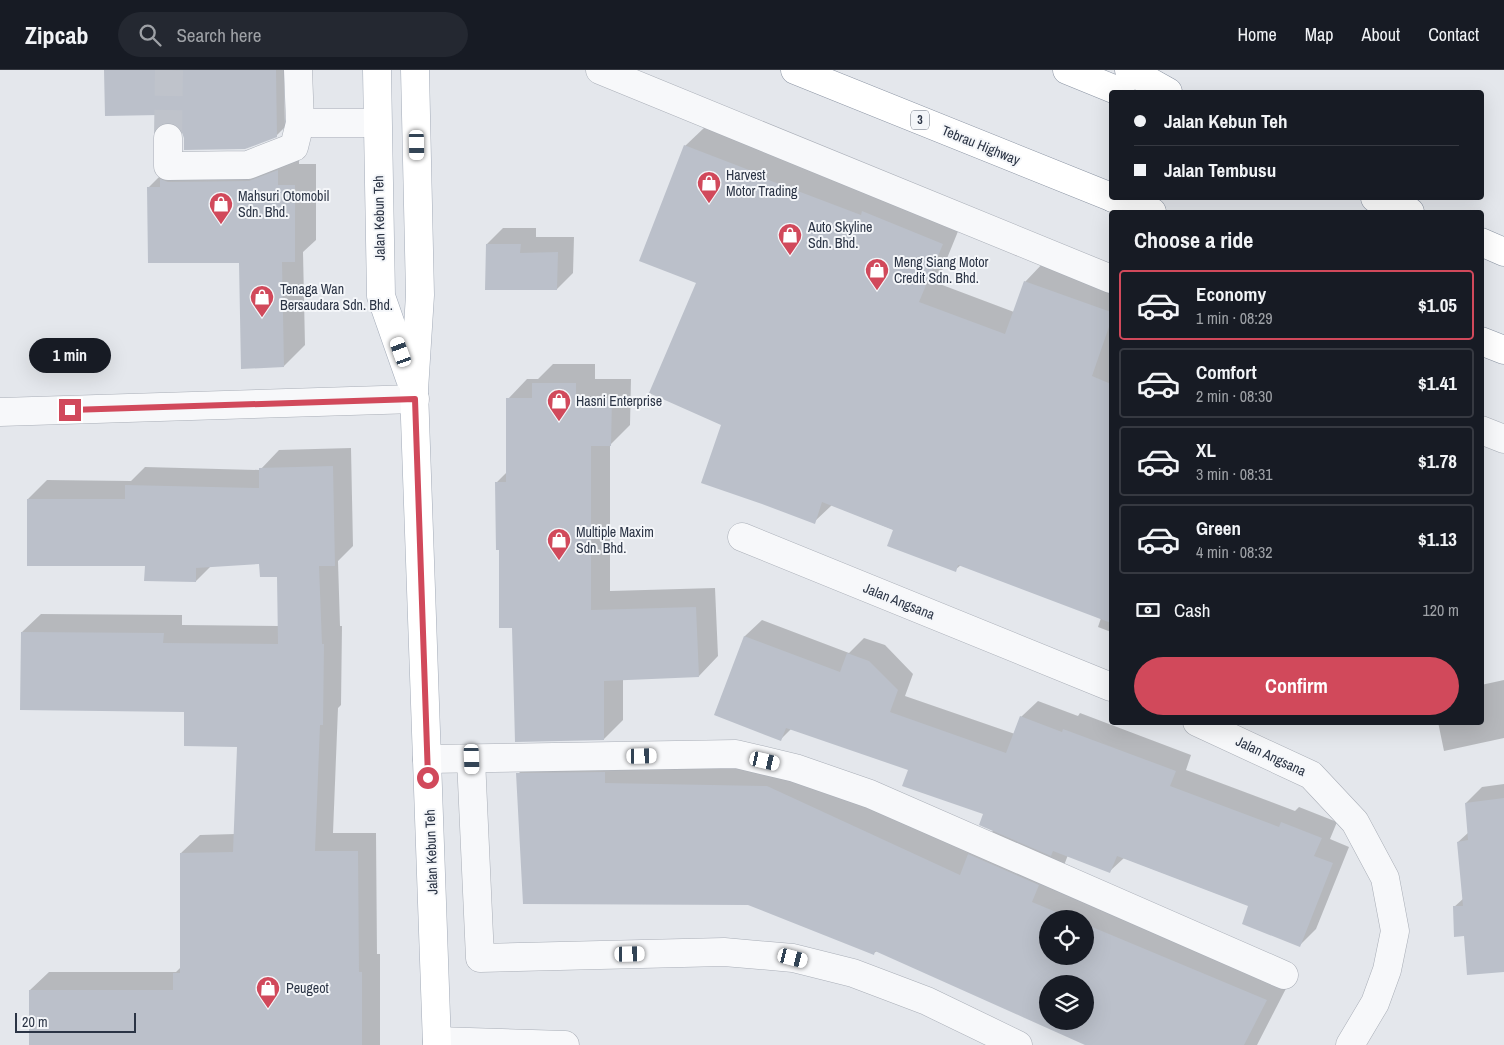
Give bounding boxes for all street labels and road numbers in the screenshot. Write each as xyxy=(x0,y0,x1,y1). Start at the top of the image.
road number: 3 xyxy=(911,110,929,130)
street label: Tebrau Highway xyxy=(939,121,1023,169)
street label: Jalan Kebun Teh xyxy=(369,175,389,261)
street label: Jalan Angsana xyxy=(861,579,938,624)
street label: Jalan Angsana xyxy=(1233,732,1309,780)
street label: Jalan Kebun Teh xyxy=(421,809,441,895)

